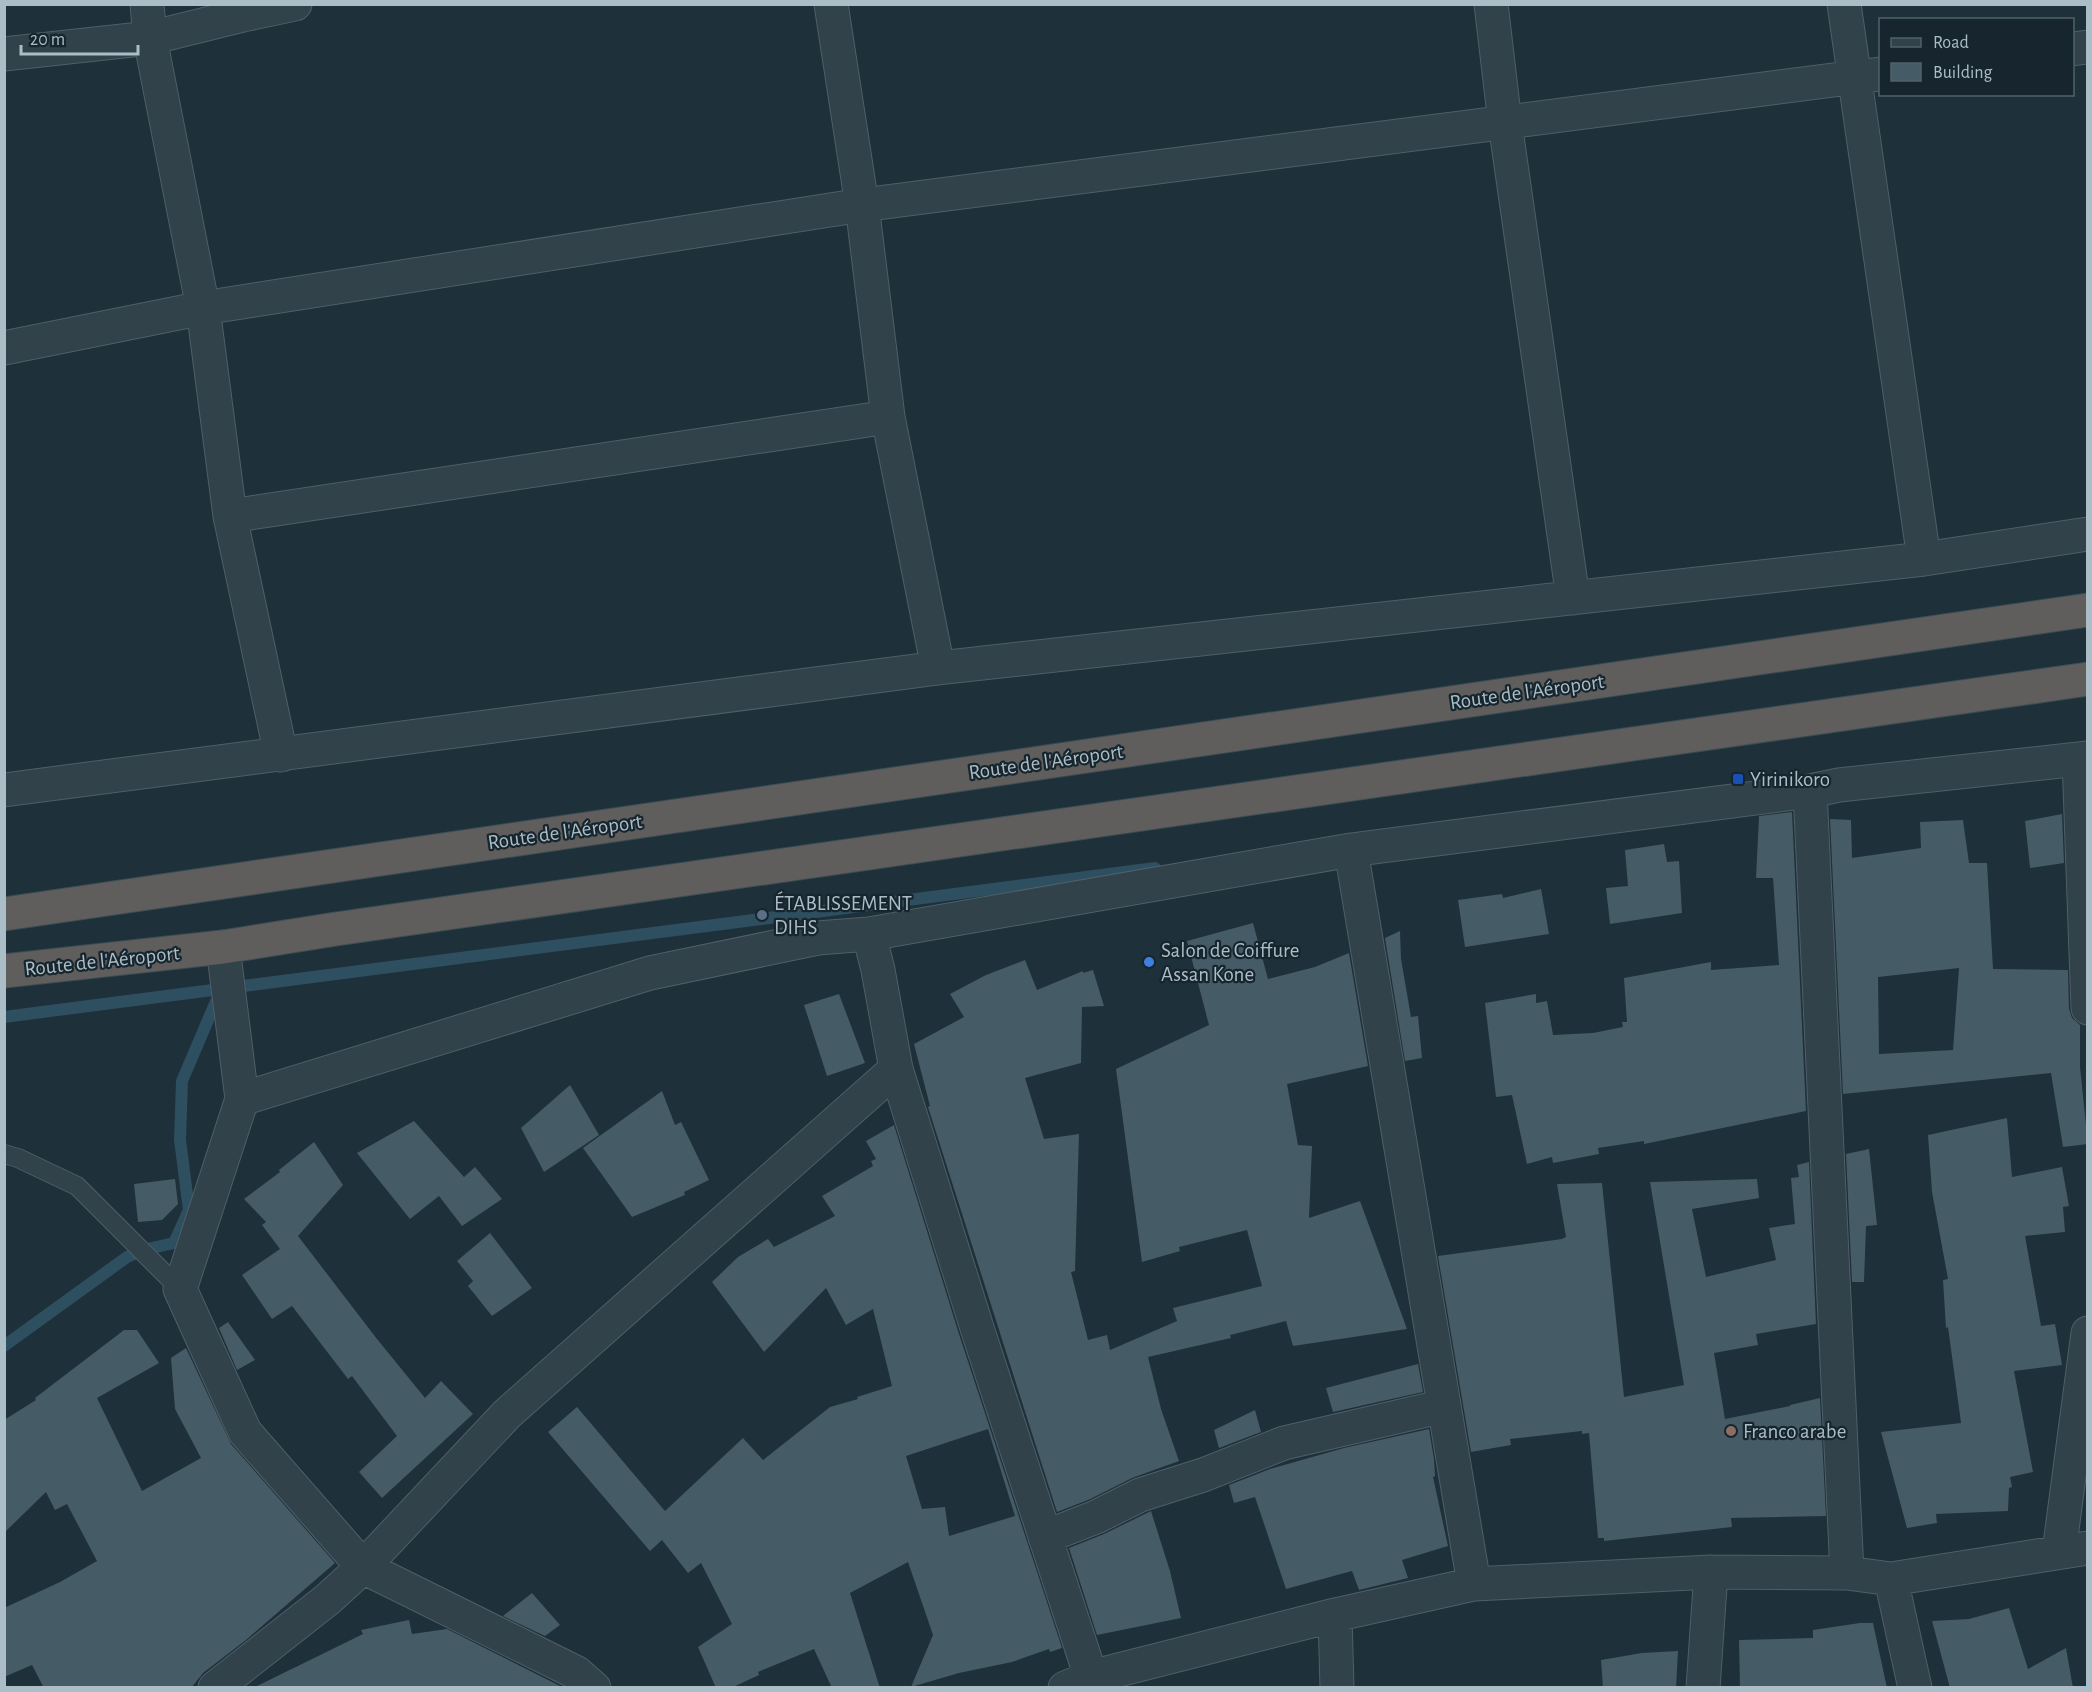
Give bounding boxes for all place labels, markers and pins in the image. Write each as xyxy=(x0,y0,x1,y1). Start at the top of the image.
place label: Yirinikoro xyxy=(1750,769,1830,790)
marker: Yirinikoro xyxy=(1731,772,1745,786)
place label: ÉTABLISSEMENT DIHS xyxy=(774,891,912,938)
marker: ÉTABLISSEMENT DIHS xyxy=(755,908,769,922)
place label: Salon de Coiffure Assan Kone xyxy=(1161,940,1299,985)
marker: Salon de Coiffure Assan Kone xyxy=(1142,955,1156,969)
place label: Franco arabe xyxy=(1743,1421,1846,1442)
marker: Franco arabe xyxy=(1724,1424,1738,1438)

